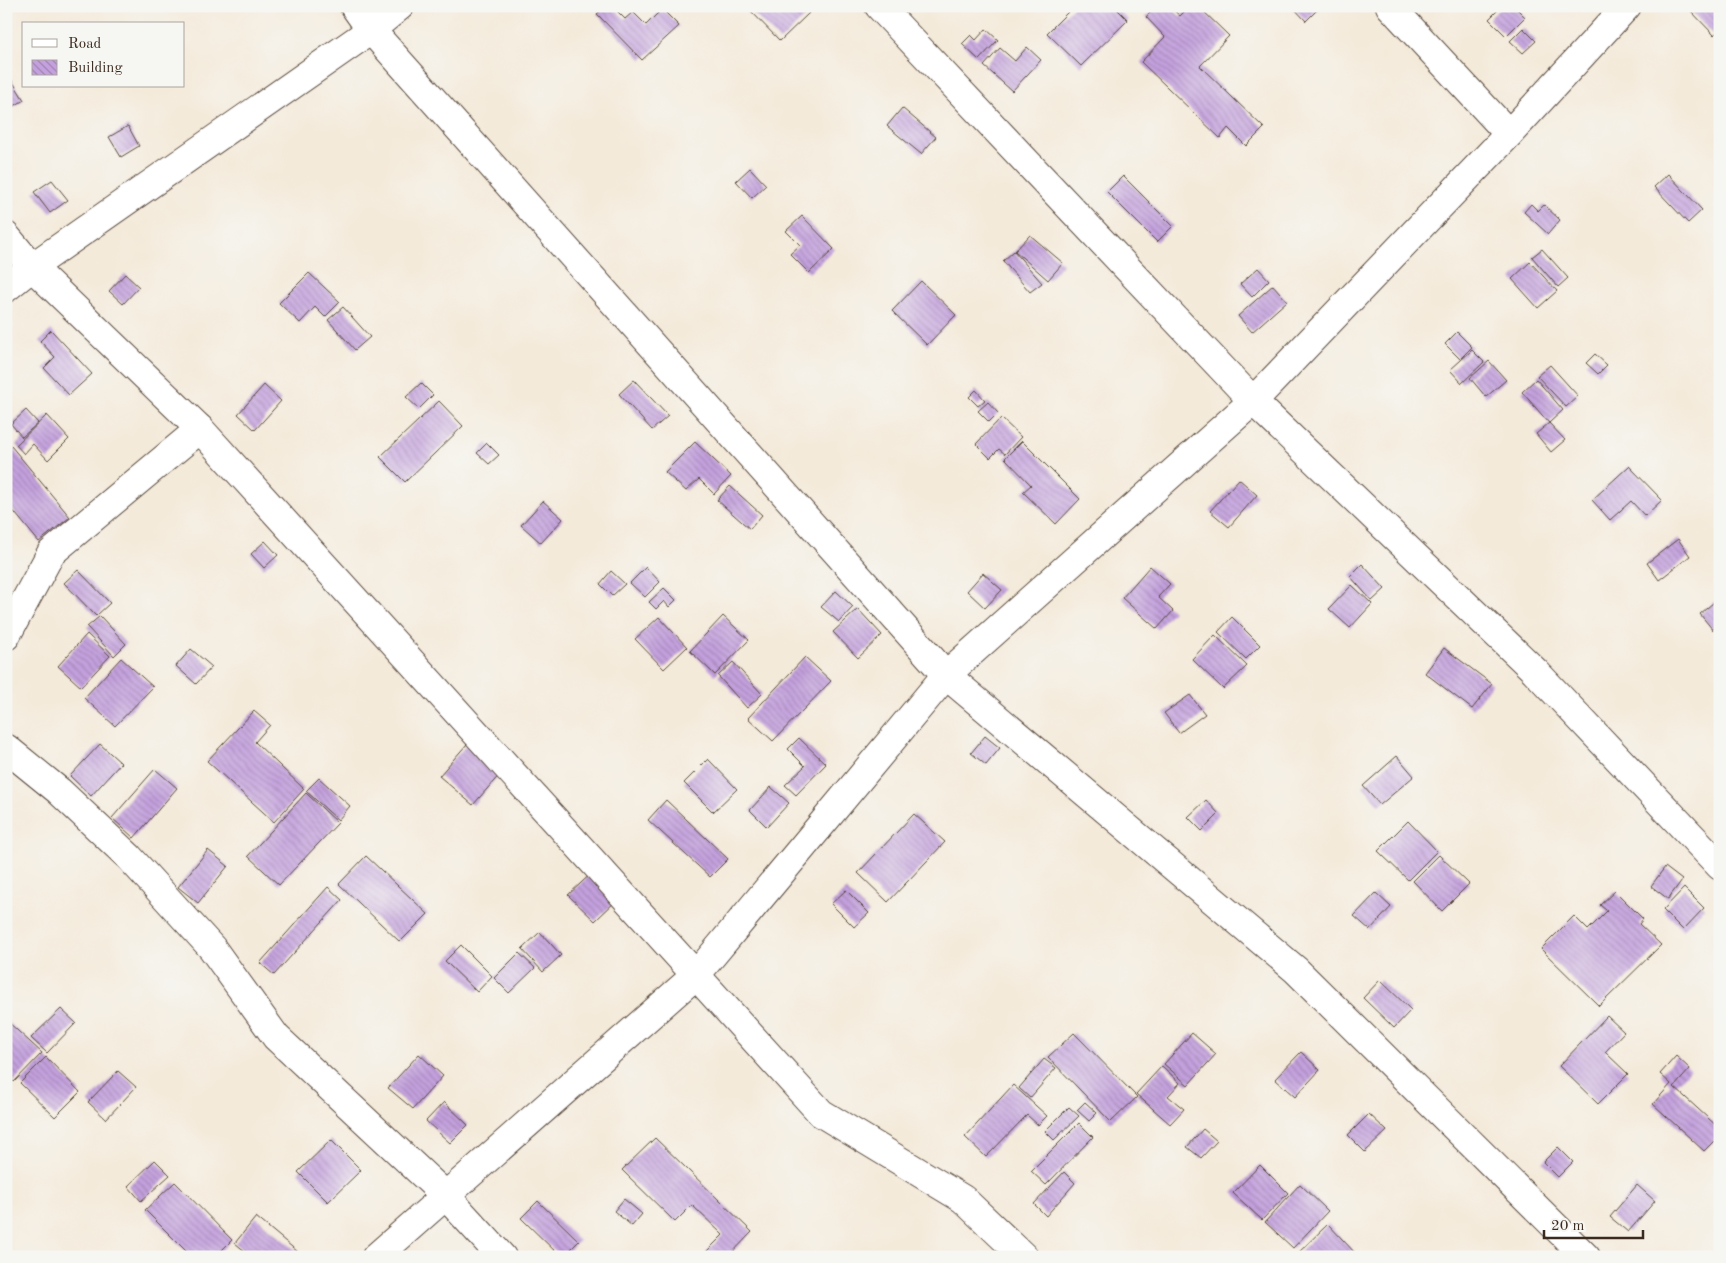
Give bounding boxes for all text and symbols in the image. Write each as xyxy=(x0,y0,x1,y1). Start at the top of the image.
legend xyxy=(22,22,185,88)
text: Road xyxy=(68,37,102,52)
text: Building xyxy=(68,61,123,76)
scale bar xyxy=(1544,1208,1642,1240)
text: 20 m xyxy=(1551,1219,1585,1234)

